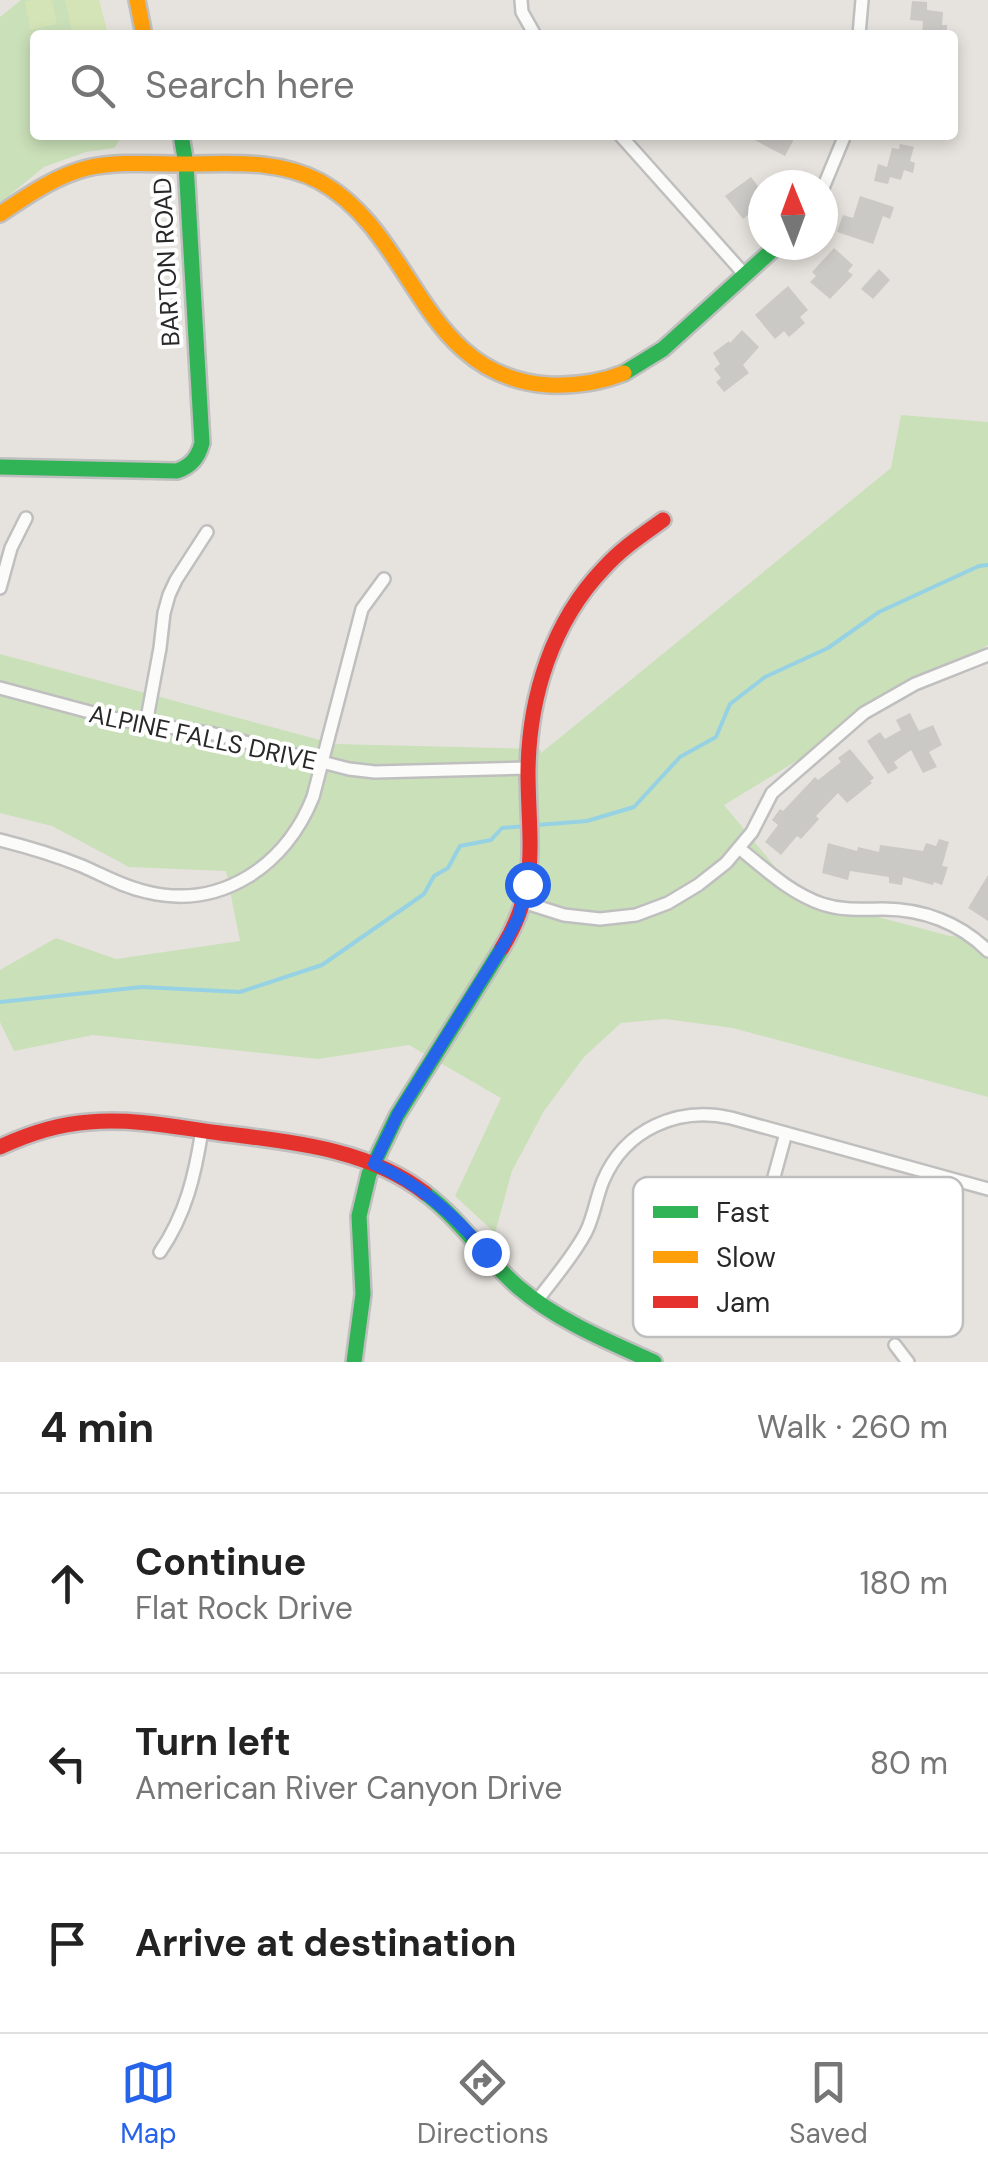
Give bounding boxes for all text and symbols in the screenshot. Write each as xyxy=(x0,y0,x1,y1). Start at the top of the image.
search box xyxy=(30,30,958,140)
icon: search xyxy=(65,58,120,113)
text: Search here xyxy=(145,60,355,110)
north arrow xyxy=(748,170,838,260)
street label: BARTON ROAD xyxy=(146,177,187,347)
street label: ALPINE FALLS DRIVE xyxy=(86,697,320,778)
route start xyxy=(505,862,551,908)
legend xyxy=(633,1177,963,1337)
text: Fast xyxy=(716,1194,770,1231)
route end xyxy=(464,1230,510,1276)
text: Slow xyxy=(716,1239,776,1276)
text: Jam xyxy=(716,1284,770,1321)
text: 4 min xyxy=(40,1400,154,1455)
text: Walk · 260 m xyxy=(757,1406,948,1448)
text: Continue xyxy=(135,1537,306,1587)
icon: ahead xyxy=(40,1556,95,1611)
text: 180 m xyxy=(860,1562,948,1604)
text: Flat Rock Drive xyxy=(135,1587,353,1629)
text: Turn left xyxy=(135,1717,291,1767)
icon: left xyxy=(40,1736,95,1791)
text: 80 m xyxy=(870,1742,948,1784)
text: American River Canyon Drive xyxy=(135,1767,563,1809)
icon: arrive xyxy=(40,1916,95,1971)
text: Arrive at destination xyxy=(135,1918,517,1968)
tab: Map xyxy=(120,2055,177,2152)
tab: Directions xyxy=(417,2055,549,2152)
tab: Saved xyxy=(789,2055,868,2152)

